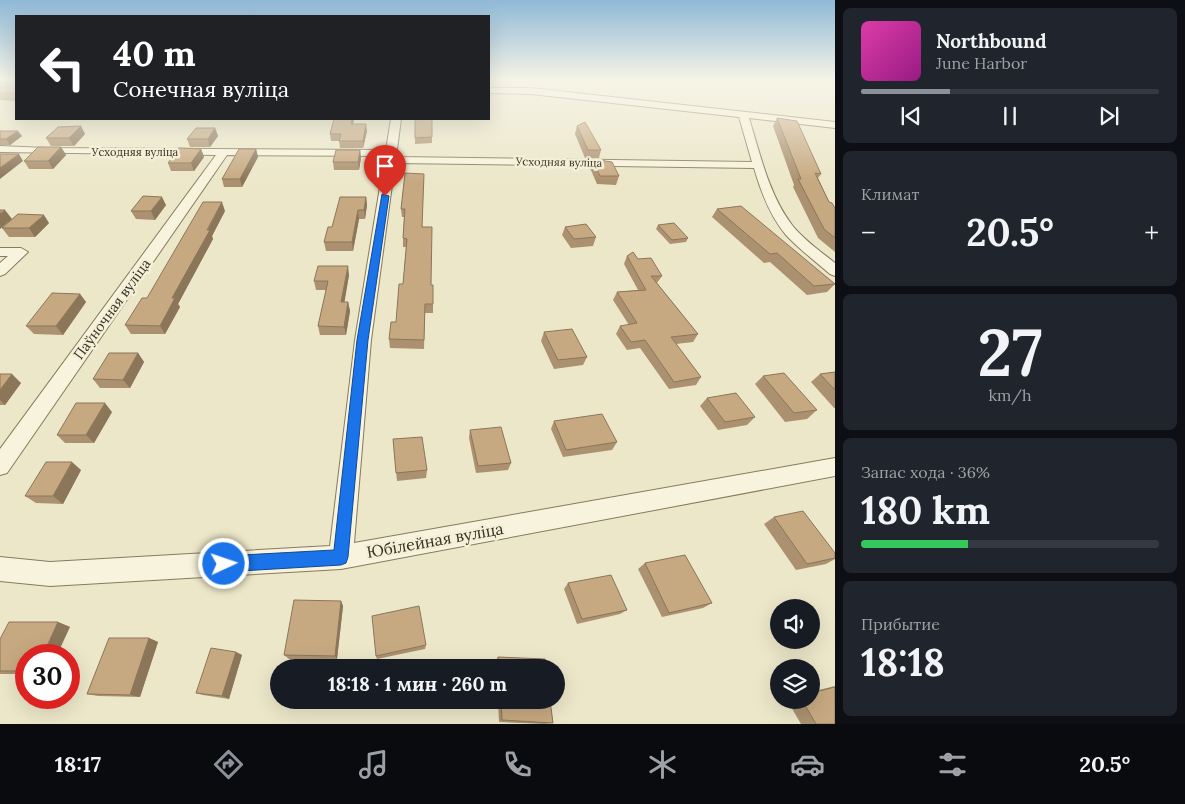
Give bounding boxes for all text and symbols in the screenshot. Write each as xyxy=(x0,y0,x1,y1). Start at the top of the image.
text: Northbound xyxy=(936,29,1047,53)
text: 40 m xyxy=(113,31,196,76)
icon: left xyxy=(30,35,95,100)
text: June Harbor xyxy=(936,53,1027,73)
text: Сонечная вуліца xyxy=(113,75,289,103)
icon: previous xyxy=(897,102,925,130)
icon: pause xyxy=(996,102,1024,130)
icon: next xyxy=(1095,102,1123,130)
street label: Усходняя вуліца xyxy=(91,145,179,159)
pin xyxy=(364,145,406,196)
icon: arrive xyxy=(371,152,399,180)
street label: Усходняя вуліца xyxy=(515,154,603,170)
text: Климат xyxy=(861,184,919,204)
text: 20.5° xyxy=(966,208,1054,256)
text: − xyxy=(861,215,876,251)
text: + xyxy=(1144,215,1159,251)
street label: Паўночная вуліца xyxy=(70,255,154,363)
text: 27 xyxy=(977,311,1043,394)
text: km/h xyxy=(988,385,1032,405)
text: Запас хода · 36% xyxy=(861,462,990,482)
text: 180 km xyxy=(861,486,990,534)
street label: Юбілейная вуліца xyxy=(365,518,505,562)
position arrow xyxy=(197,537,249,589)
map controls xyxy=(770,599,820,709)
button: sound xyxy=(770,599,820,649)
text: Прибытие xyxy=(861,614,940,634)
text: 18:18 xyxy=(861,638,945,686)
speed limit sign: 30 xyxy=(15,644,80,709)
button: layers xyxy=(770,659,820,709)
text: 18:18 · 1 мин · 260 m xyxy=(328,672,507,696)
icon: directions xyxy=(211,747,246,782)
icon: music xyxy=(356,747,391,782)
icon: phone xyxy=(500,747,535,782)
icon: climate xyxy=(645,747,680,782)
icon: car xyxy=(790,747,825,782)
icon: filters xyxy=(935,747,970,782)
text: 18:17 xyxy=(55,750,101,778)
text: 20.5° xyxy=(1079,750,1130,778)

